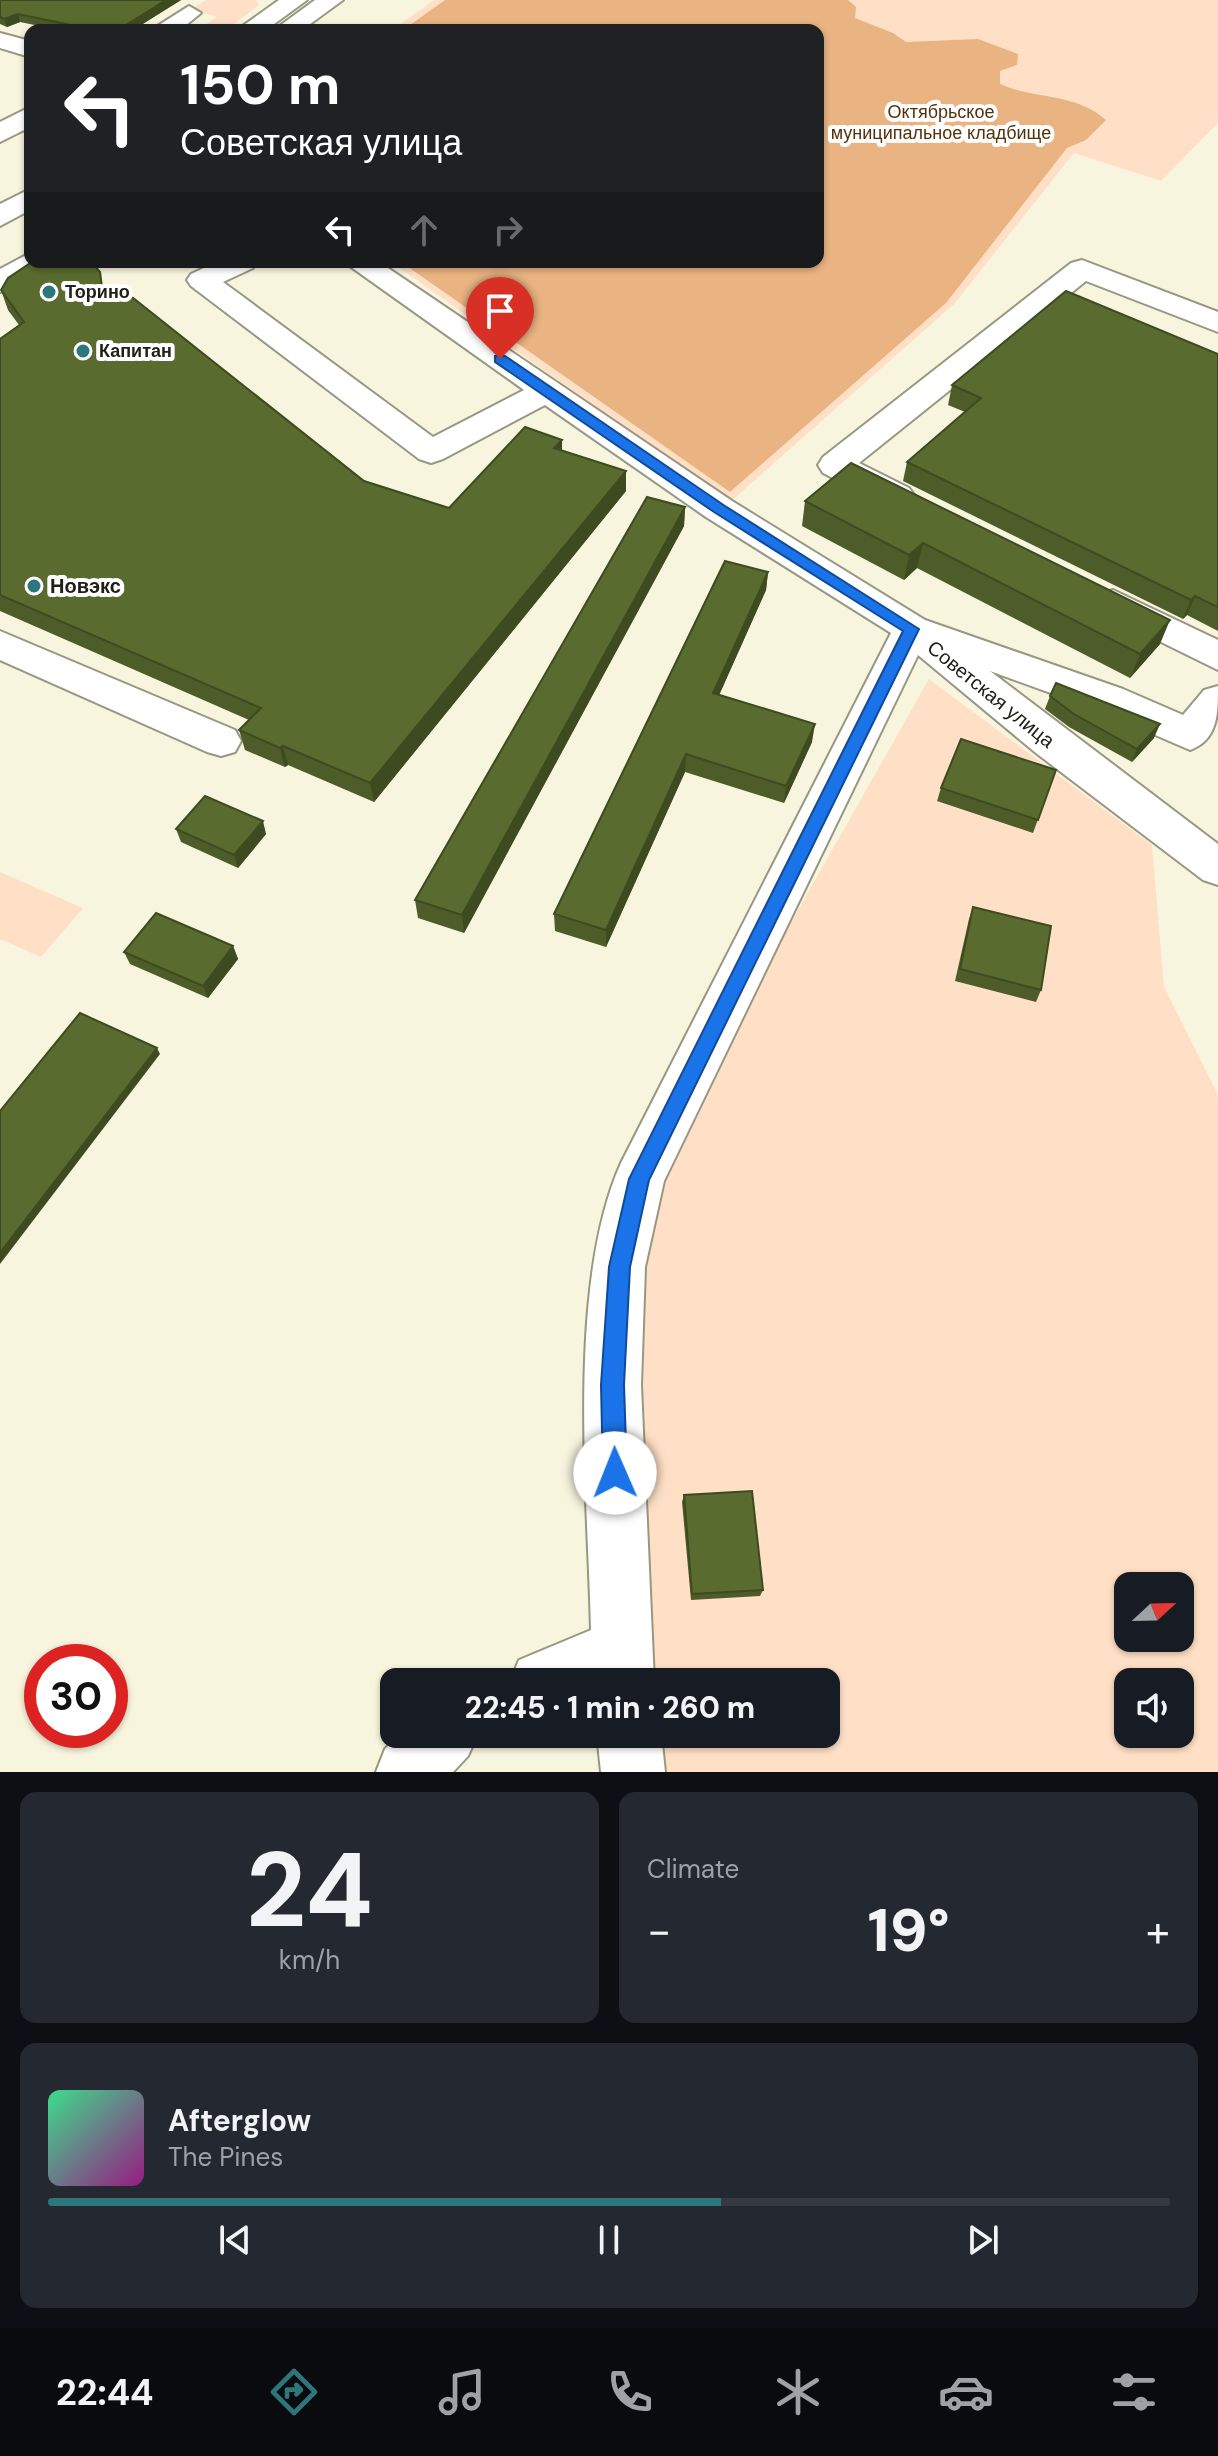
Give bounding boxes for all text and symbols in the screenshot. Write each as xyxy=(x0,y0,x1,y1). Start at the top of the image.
text: 150 m xyxy=(180,48,341,121)
icon: left xyxy=(48,56,152,160)
park label: Октябрьское муниципальное кладбище xyxy=(831,100,1051,145)
text: Советская улица xyxy=(180,119,462,166)
icon: left xyxy=(318,208,362,252)
icon: ahead xyxy=(402,208,446,252)
icon: right xyxy=(486,208,530,252)
pin xyxy=(466,277,534,359)
place label: Торино xyxy=(65,280,130,304)
marker: Торино xyxy=(40,283,58,301)
icon: arrive xyxy=(478,289,522,333)
place label: Капитан xyxy=(99,339,172,363)
marker: Капитан xyxy=(74,342,92,360)
place label: Новэкс xyxy=(50,573,121,599)
marker: Новэкс xyxy=(25,577,43,595)
street label: Советская улица xyxy=(922,635,1061,754)
position arrow xyxy=(573,1431,657,1515)
north arrow xyxy=(1114,1572,1194,1652)
map controls xyxy=(1114,1572,1194,1748)
speed limit sign: 30 xyxy=(24,1644,128,1748)
button: sound xyxy=(1114,1668,1194,1748)
text: 22:45 · 1 min · 260 m xyxy=(465,1688,755,1727)
text: 24 xyxy=(246,1823,373,1958)
text: Climate xyxy=(647,1852,739,1886)
text: 19° xyxy=(867,1891,950,1970)
text: − xyxy=(647,1902,671,1960)
text: + xyxy=(1146,1902,1170,1960)
text: km/h xyxy=(279,1943,340,1977)
text: Afterglow xyxy=(168,2101,311,2140)
text: The Pines xyxy=(168,2140,283,2174)
icon: previous xyxy=(213,2218,257,2262)
icon: pause xyxy=(587,2218,631,2262)
icon: next xyxy=(961,2218,1005,2262)
icon: directions xyxy=(266,2364,322,2420)
icon: music xyxy=(434,2364,490,2420)
icon: phone xyxy=(602,2364,658,2420)
icon: climate xyxy=(770,2364,826,2420)
icon: car xyxy=(938,2364,994,2420)
icon: filters xyxy=(1106,2364,1162,2420)
text: 22:44 xyxy=(56,2369,154,2416)

